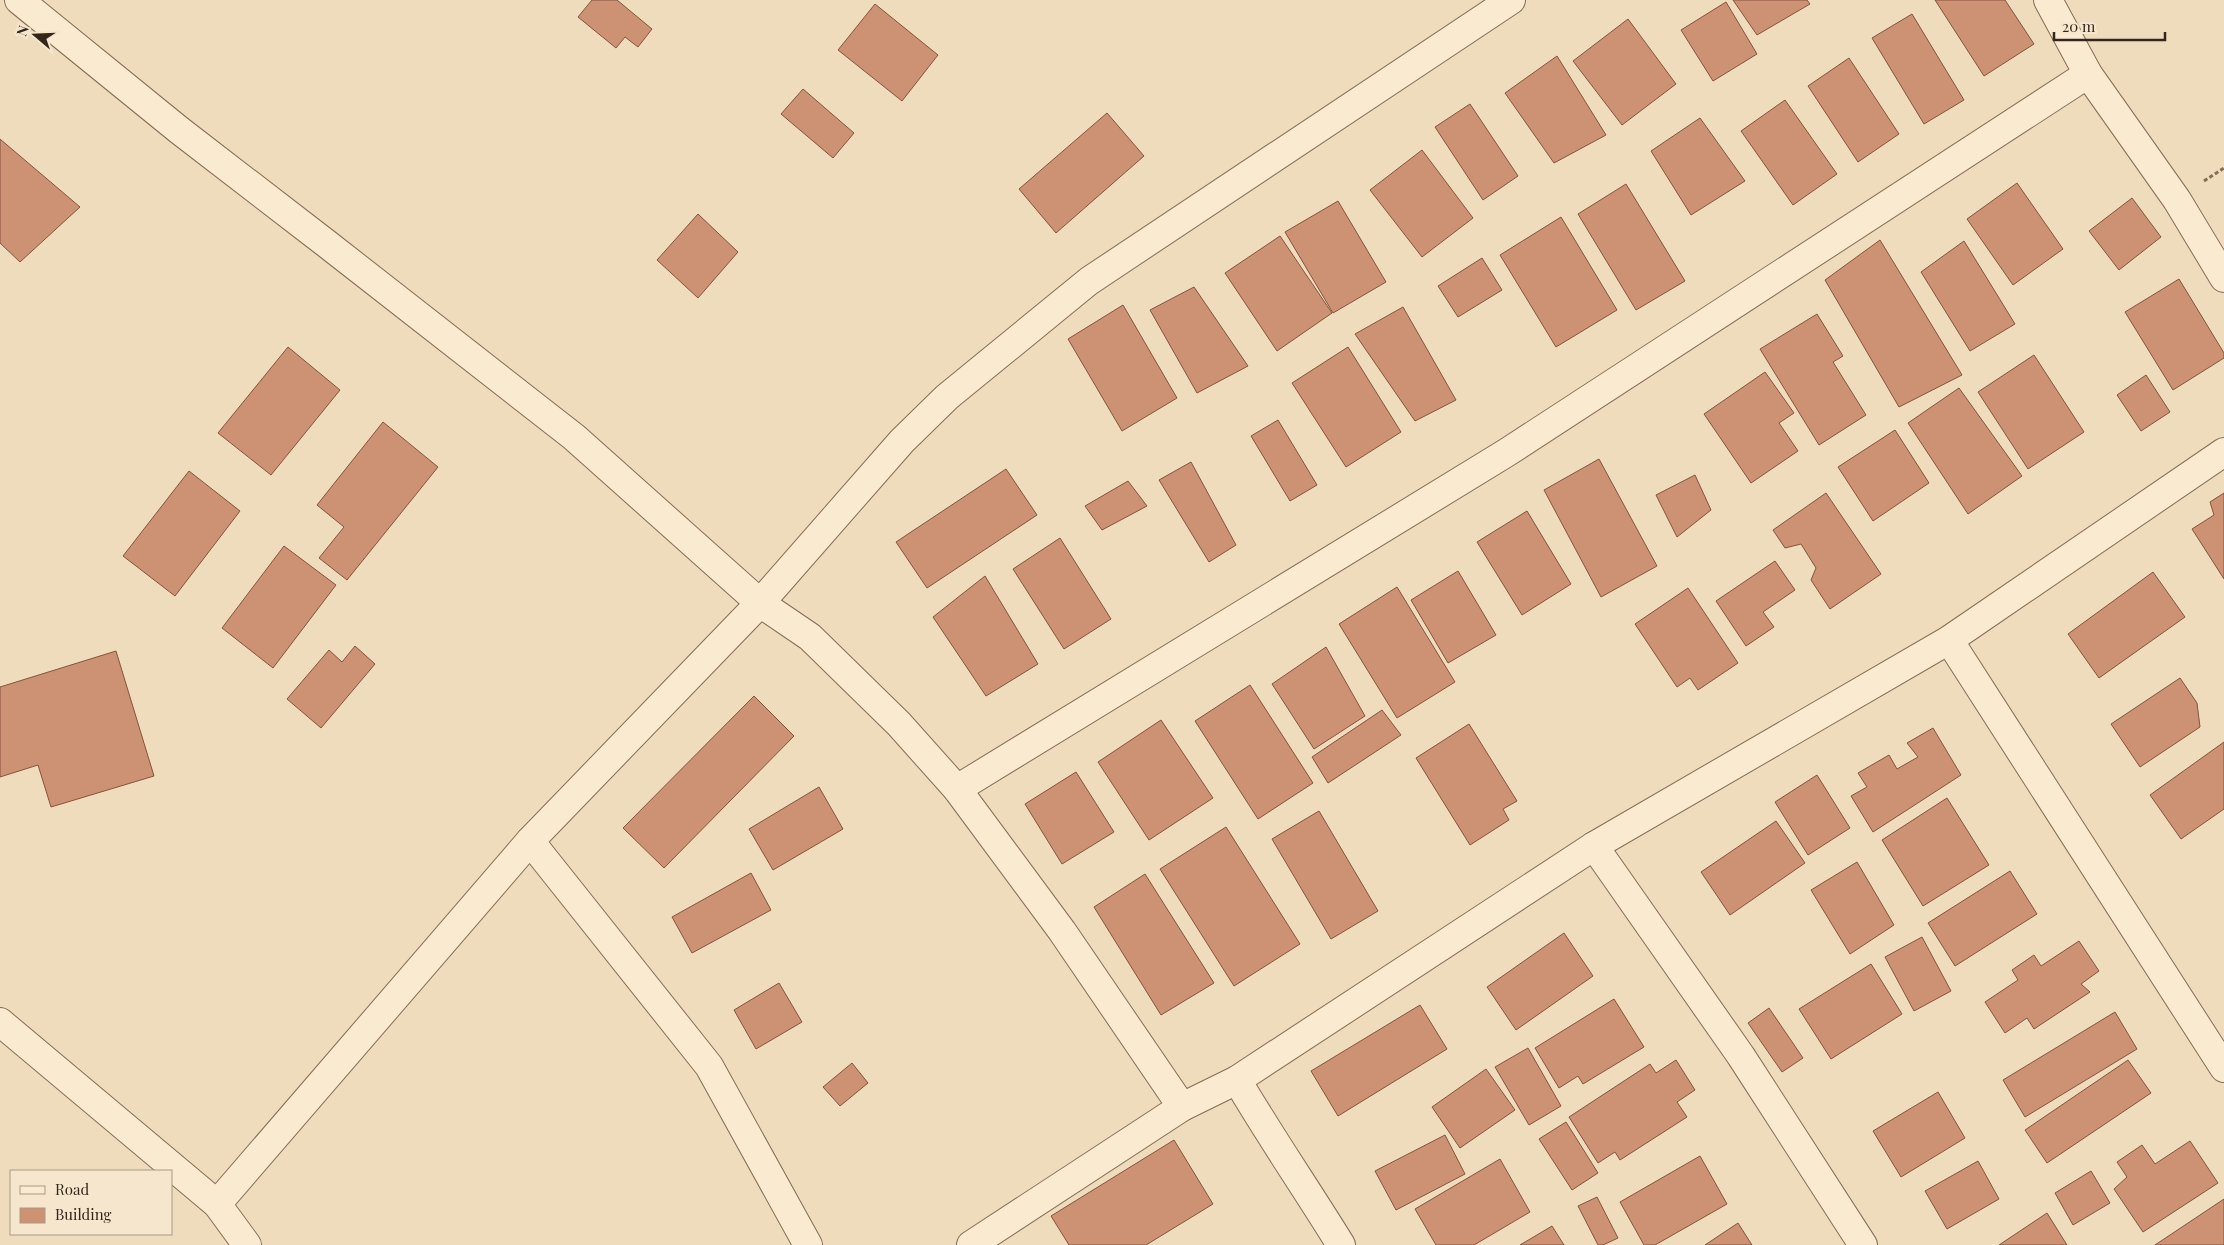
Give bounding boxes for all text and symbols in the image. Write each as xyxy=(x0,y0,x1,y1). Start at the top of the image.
north arrow xyxy=(10,10,60,60)
scale bar xyxy=(2054,10,2165,42)
text: 20 m xyxy=(2062,16,2096,36)
text: N xyxy=(12,23,33,38)
legend xyxy=(10,1170,172,1235)
text: Road xyxy=(55,1179,89,1199)
text: Building xyxy=(55,1204,112,1224)

